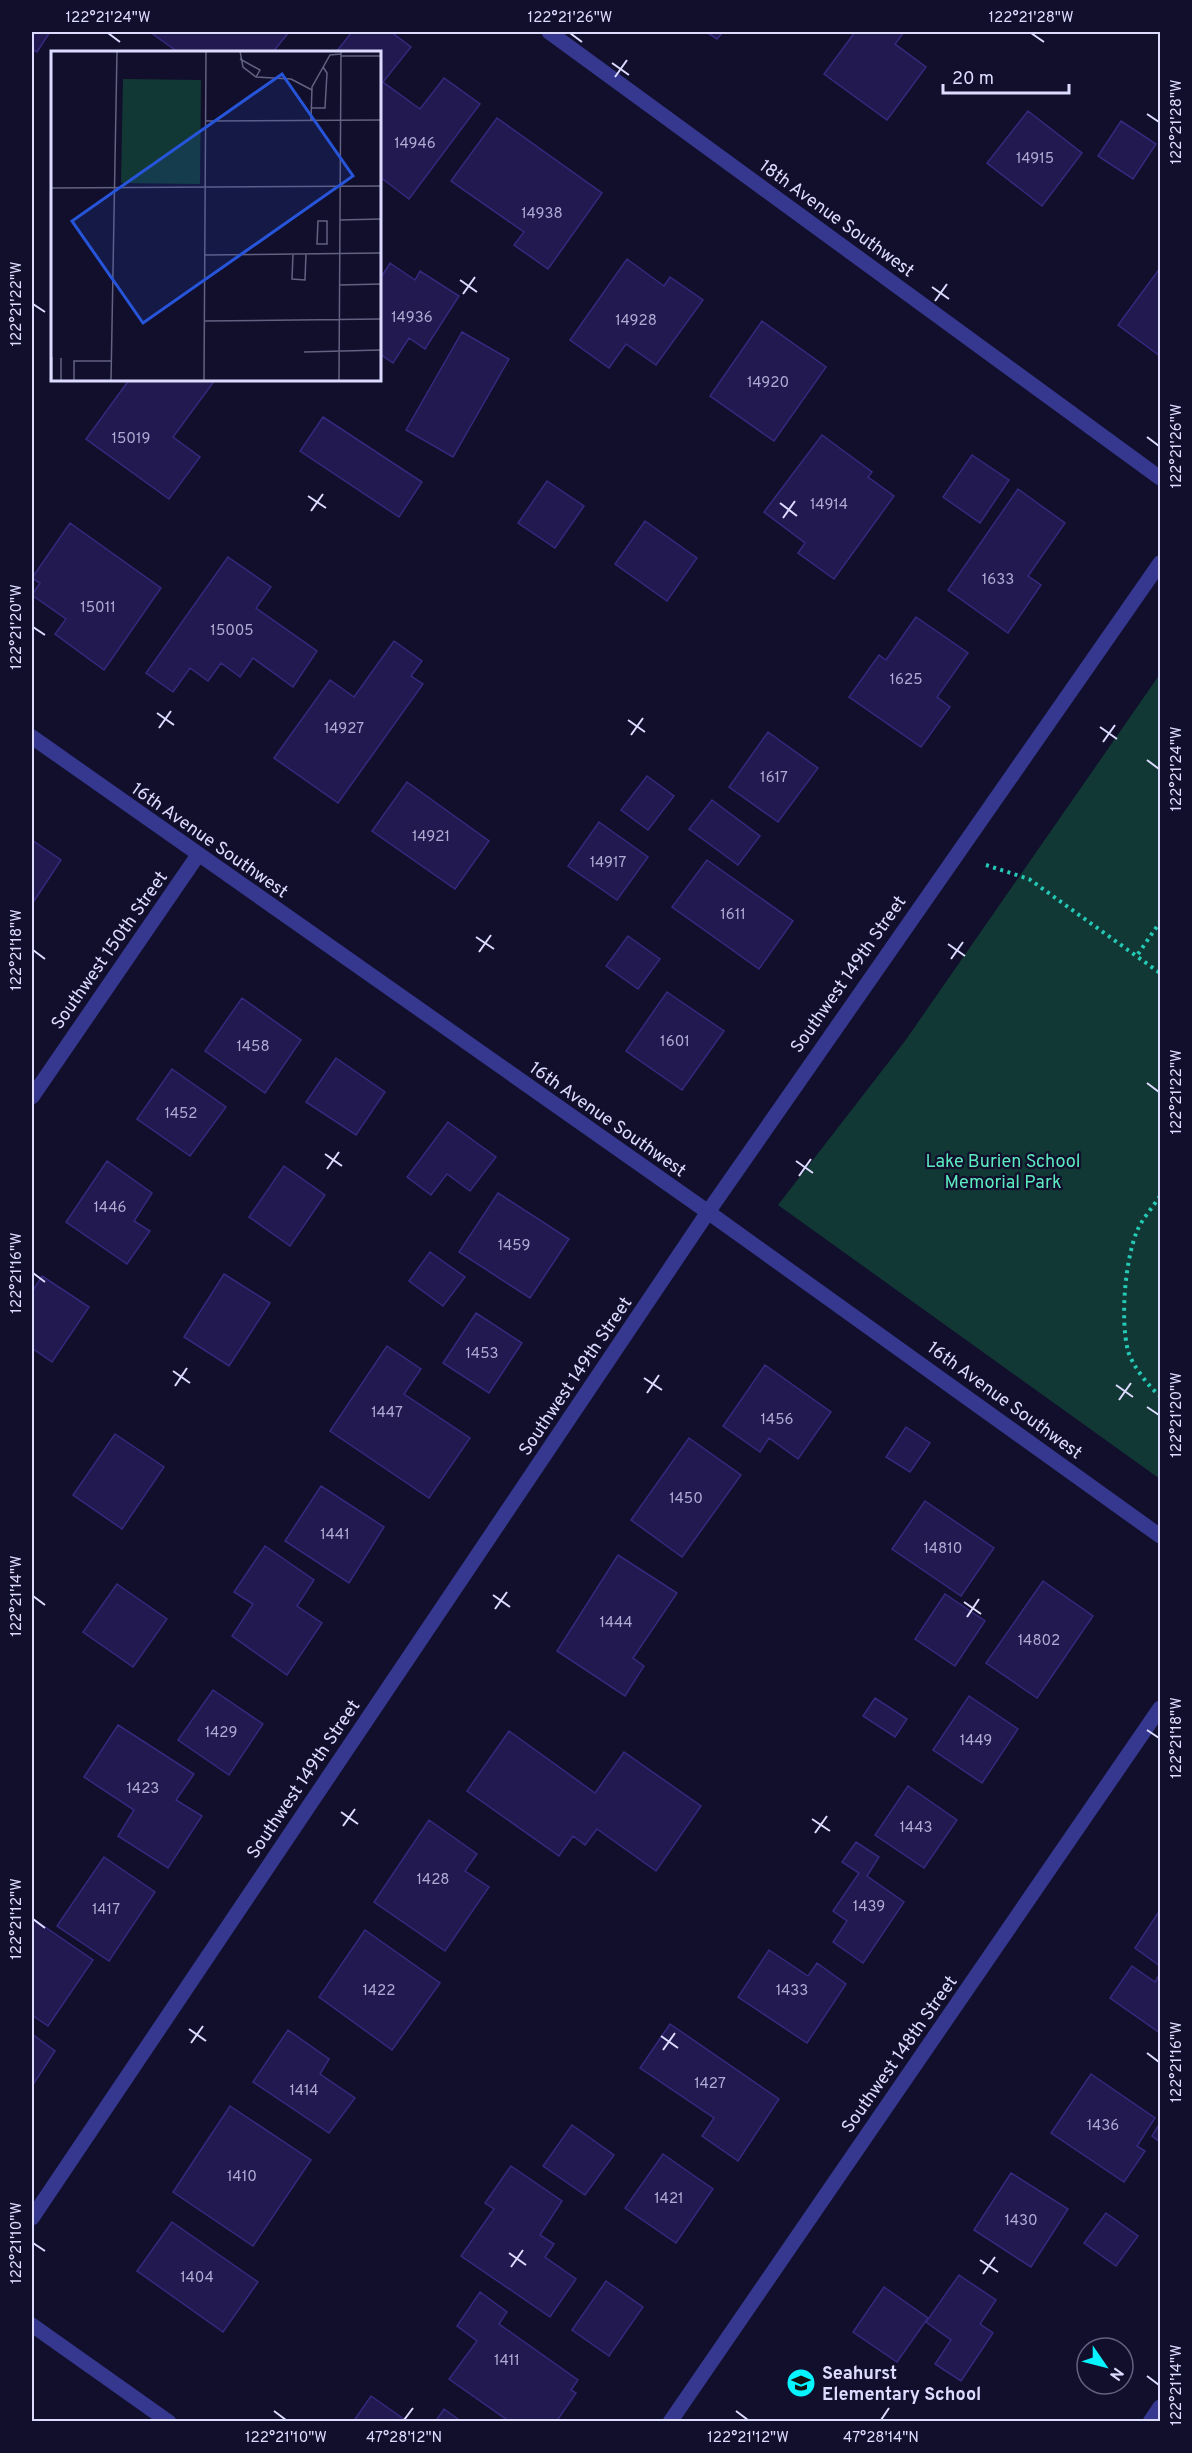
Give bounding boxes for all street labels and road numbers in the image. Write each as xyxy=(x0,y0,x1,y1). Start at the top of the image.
street label: 18th Avenue Southwest xyxy=(754,155,918,283)
street label: 16th Avenue Southwest xyxy=(126,778,292,904)
street label: Southwest 150th Street xyxy=(47,867,174,1035)
street label: Southwest 149th Street xyxy=(786,892,912,1058)
street label: 16th Avenue Southwest xyxy=(524,1057,690,1183)
street label: Southwest 149th Street xyxy=(514,1293,638,1461)
street label: 16th Avenue Southwest xyxy=(922,1337,1086,1465)
street label: Southwest 149th Street xyxy=(242,1696,366,1864)
street label: Southwest 148th Street xyxy=(837,1972,963,2138)

